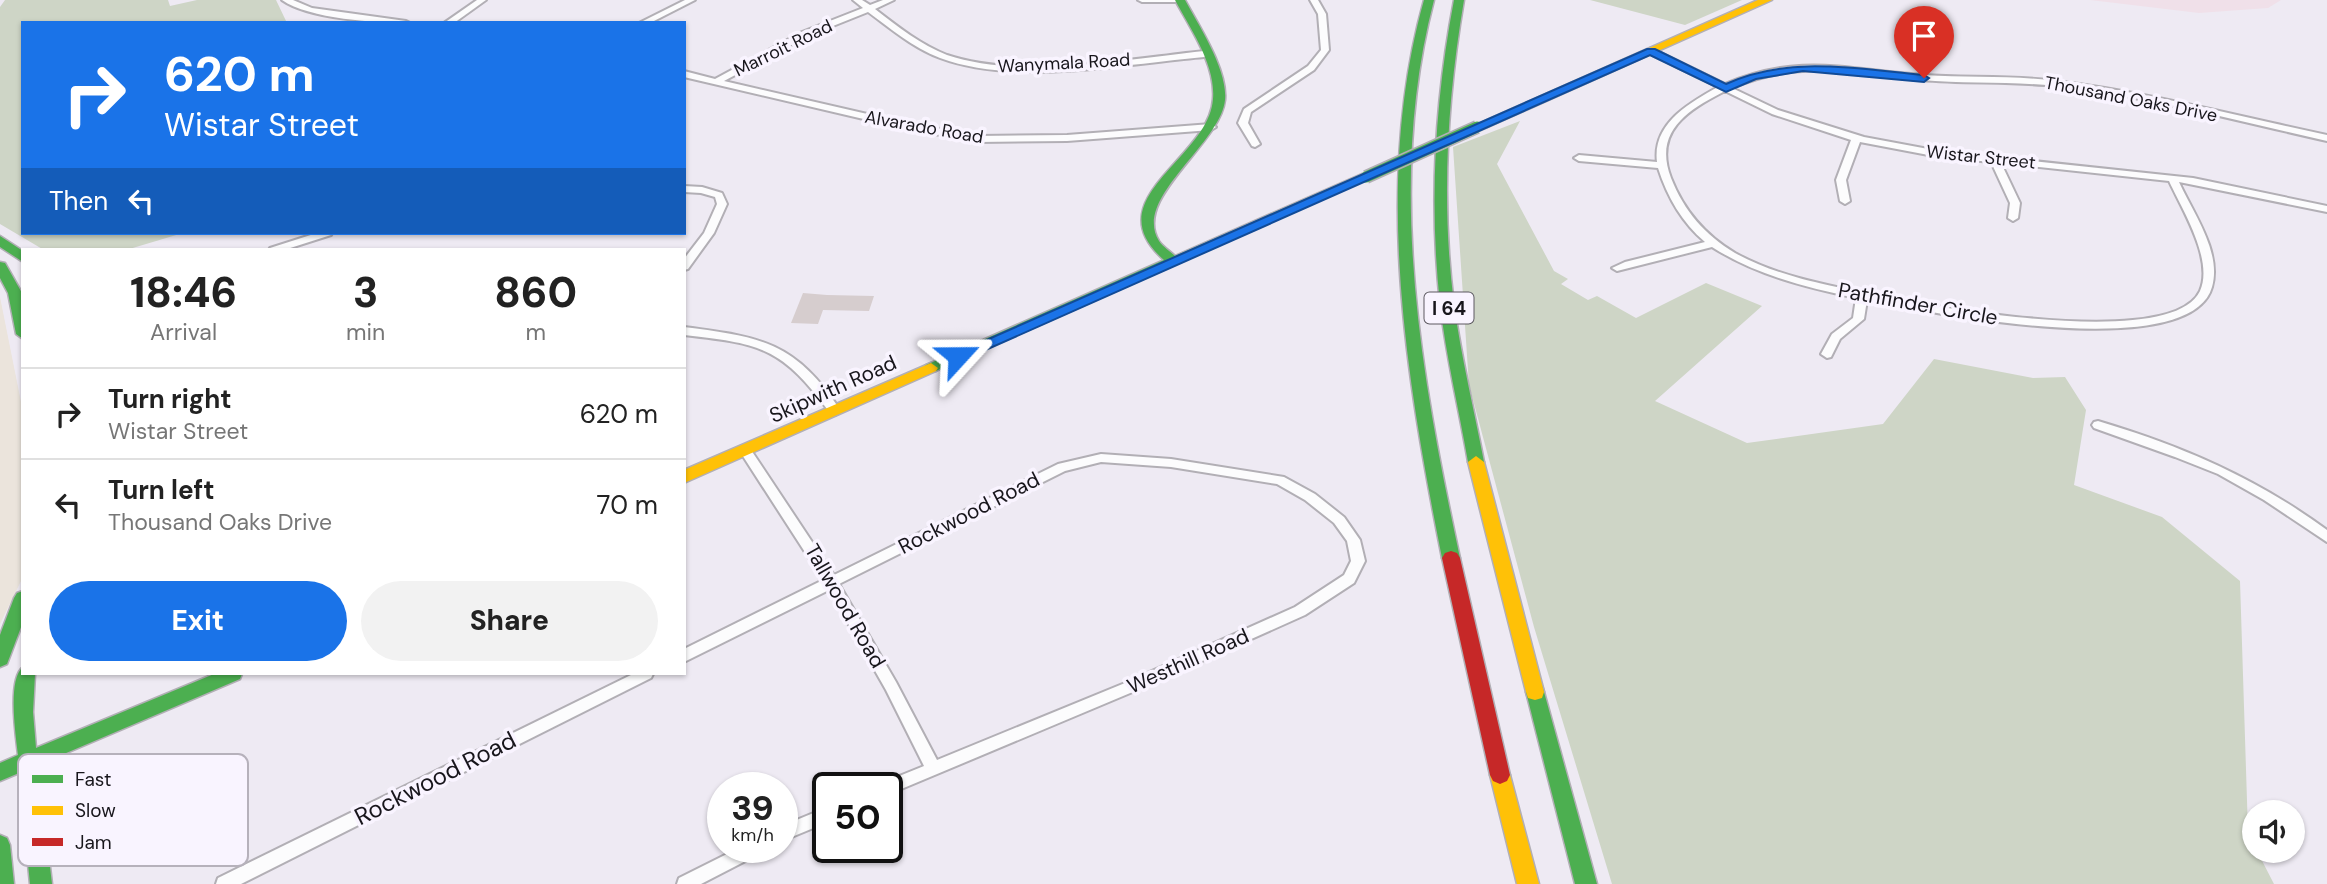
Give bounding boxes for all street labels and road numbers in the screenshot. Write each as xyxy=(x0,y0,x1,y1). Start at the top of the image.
street label: Marroit Road xyxy=(730,14,836,82)
street label: Wanymala Road xyxy=(997,48,1131,78)
street label: Thousand Oaks Drive xyxy=(2043,70,2219,128)
street label: Alvarado Road xyxy=(863,105,985,149)
street label: Wistar Street xyxy=(1925,139,2037,175)
street label: Pathfinder Circle xyxy=(1836,276,2000,332)
road number: I 64 xyxy=(1424,292,1474,324)
street label: Skipwith Road xyxy=(765,348,901,430)
street label: Rockwood Road xyxy=(894,465,1044,561)
street label: Tallwood Road xyxy=(798,539,892,673)
street label: Westhill Road xyxy=(1123,622,1253,700)
street label: Rockwood Road xyxy=(349,724,521,832)

